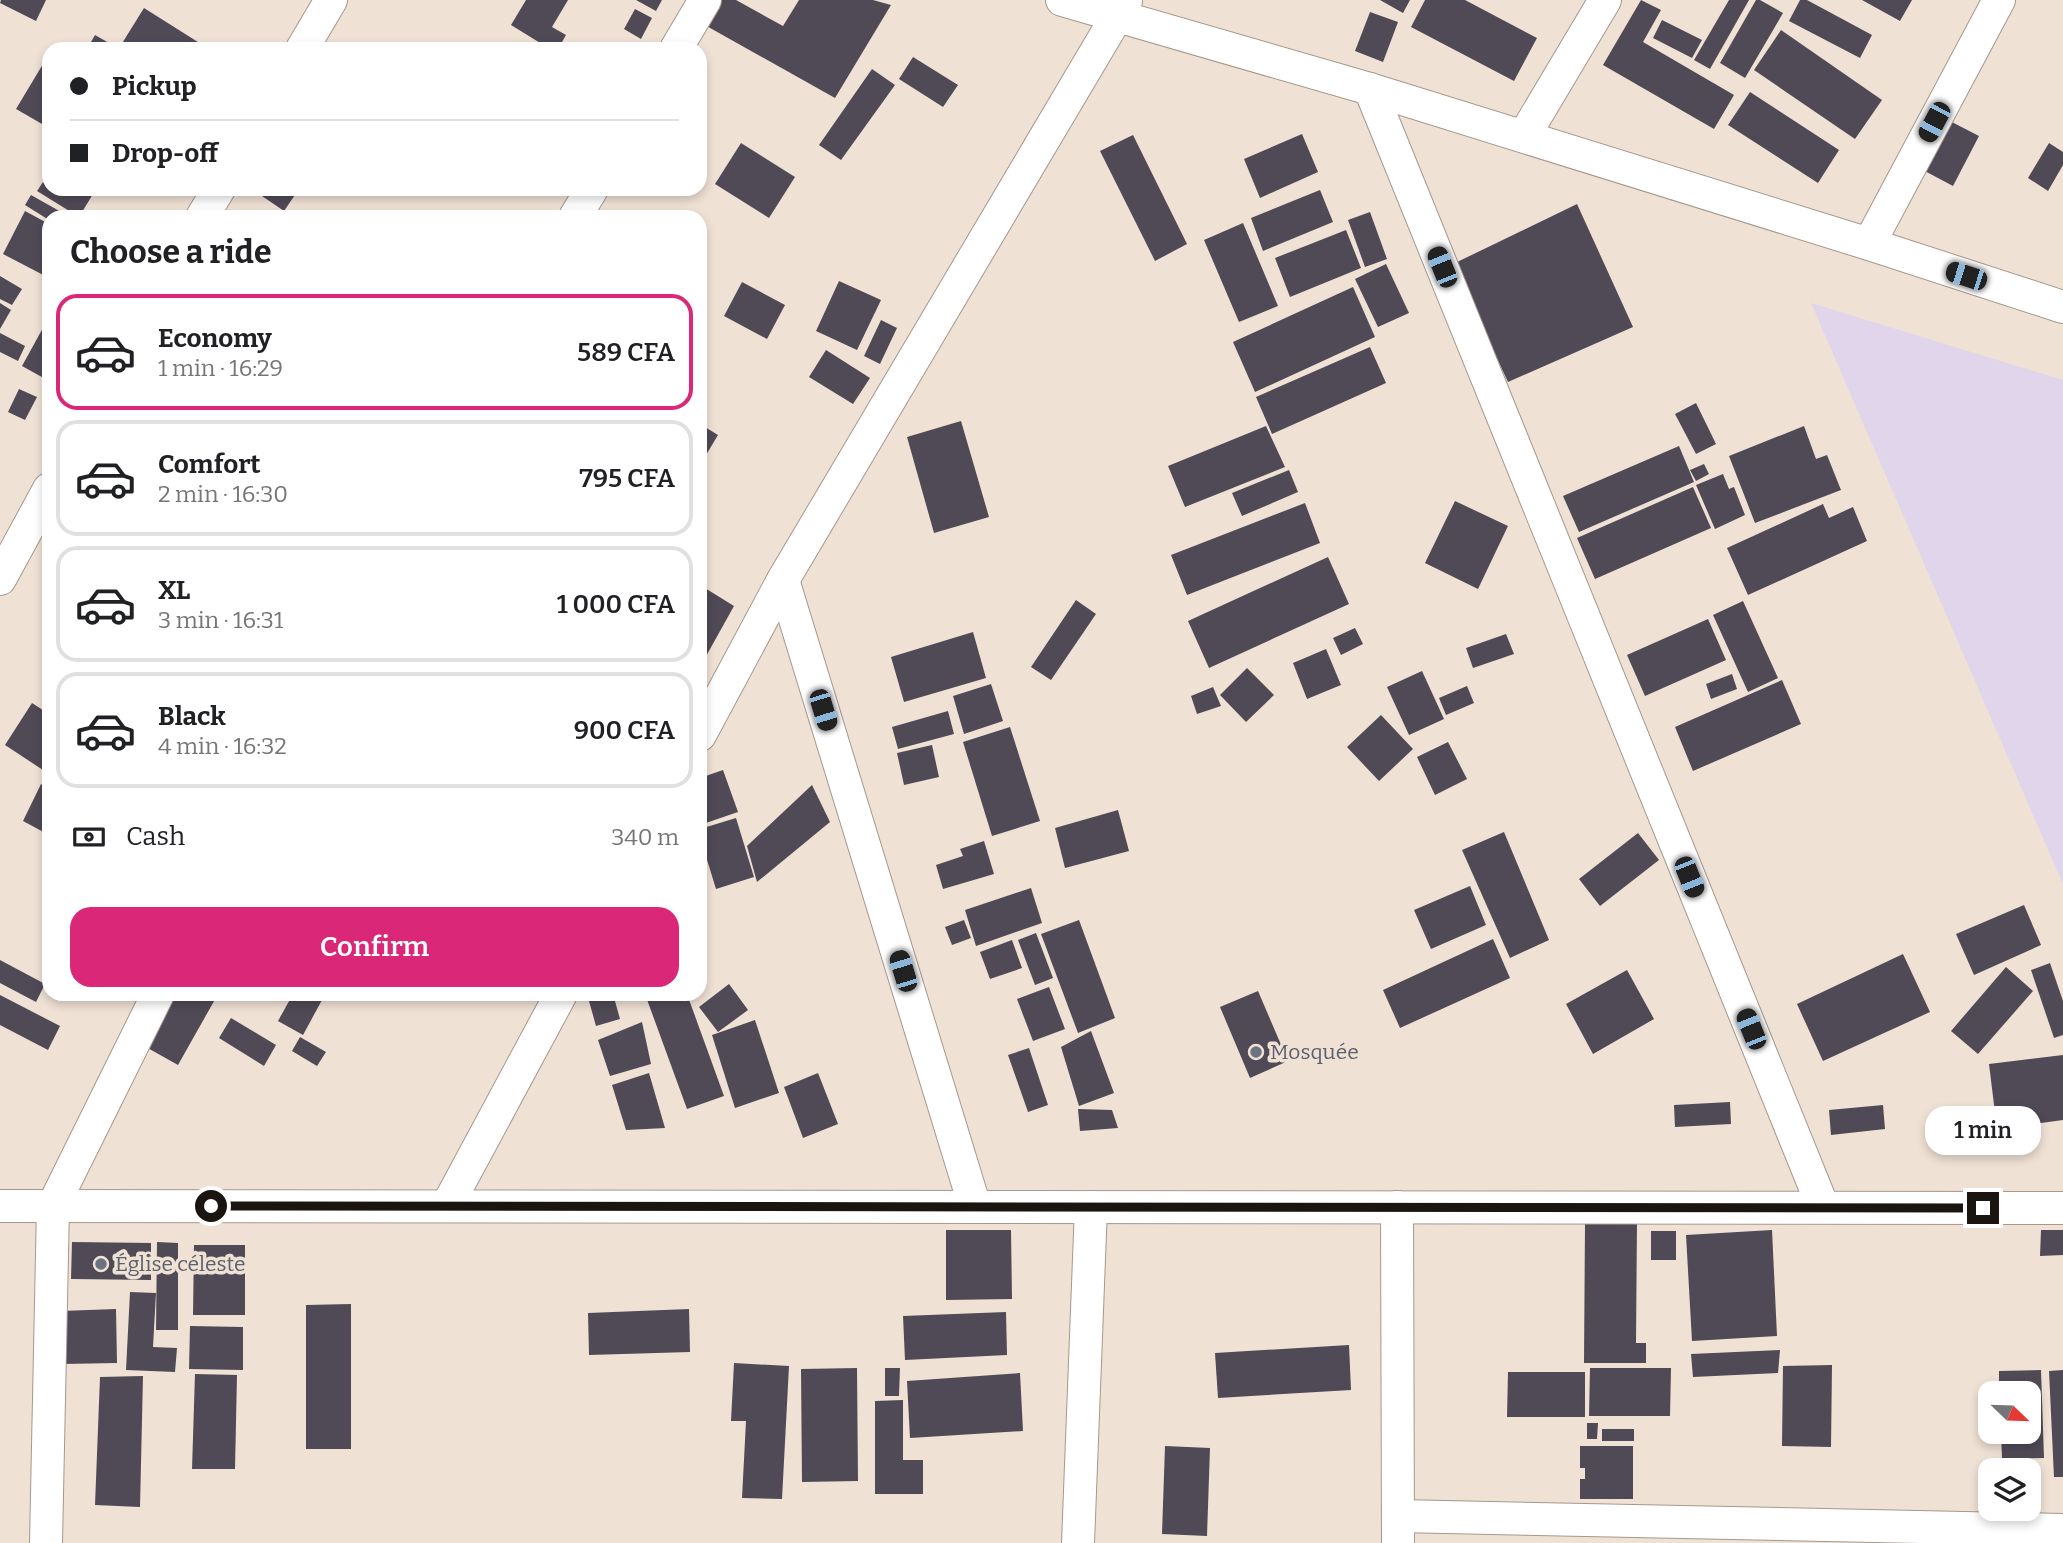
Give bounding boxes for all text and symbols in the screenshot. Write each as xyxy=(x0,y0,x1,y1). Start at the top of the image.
text: Pickup xyxy=(112,71,197,102)
car xyxy=(1915,99,1954,145)
text: Drop-off xyxy=(112,138,218,169)
text: Choose a ride xyxy=(70,233,271,271)
car xyxy=(1425,244,1460,290)
car xyxy=(1943,260,1990,292)
icon: car xyxy=(74,321,137,384)
text: Economy xyxy=(158,323,272,354)
text: 589 CFA xyxy=(577,337,675,368)
text: 1 min · 16:29 xyxy=(158,354,283,382)
icon: car xyxy=(74,447,137,510)
text: Comfort xyxy=(158,449,261,480)
text: 795 CFA xyxy=(579,463,675,494)
text: 2 min · 16:30 xyxy=(158,480,288,508)
icon: car xyxy=(74,573,137,636)
text: XL xyxy=(158,575,190,606)
text: 1 000 CFA xyxy=(557,589,675,620)
text: 3 min · 16:31 xyxy=(158,606,283,634)
car xyxy=(807,687,840,733)
icon: car xyxy=(74,699,137,762)
text: Black xyxy=(158,701,226,732)
text: 900 CFA xyxy=(574,715,675,746)
text: 4 min · 16:32 xyxy=(158,732,287,760)
icon: cash xyxy=(70,818,108,856)
text: Cash xyxy=(126,821,185,852)
text: 340 m xyxy=(611,823,679,851)
car xyxy=(1672,854,1707,900)
button: Confirm xyxy=(70,907,679,987)
car xyxy=(887,948,920,994)
car xyxy=(1734,1006,1769,1052)
place label: Mosquée xyxy=(1270,1039,1359,1065)
marker: Mosquée xyxy=(1248,1044,1264,1060)
callout: 1 min xyxy=(1925,1106,2041,1156)
text: 1 min xyxy=(1954,1116,2012,1144)
route start xyxy=(195,1190,227,1222)
route end xyxy=(1967,1192,1999,1224)
place label: Église céleste xyxy=(115,1251,245,1277)
marker: Église céleste xyxy=(93,1256,109,1272)
north arrow xyxy=(1978,1381,2040,1444)
map controls xyxy=(1978,1381,2041,1521)
button: layers xyxy=(1978,1458,2041,1521)

